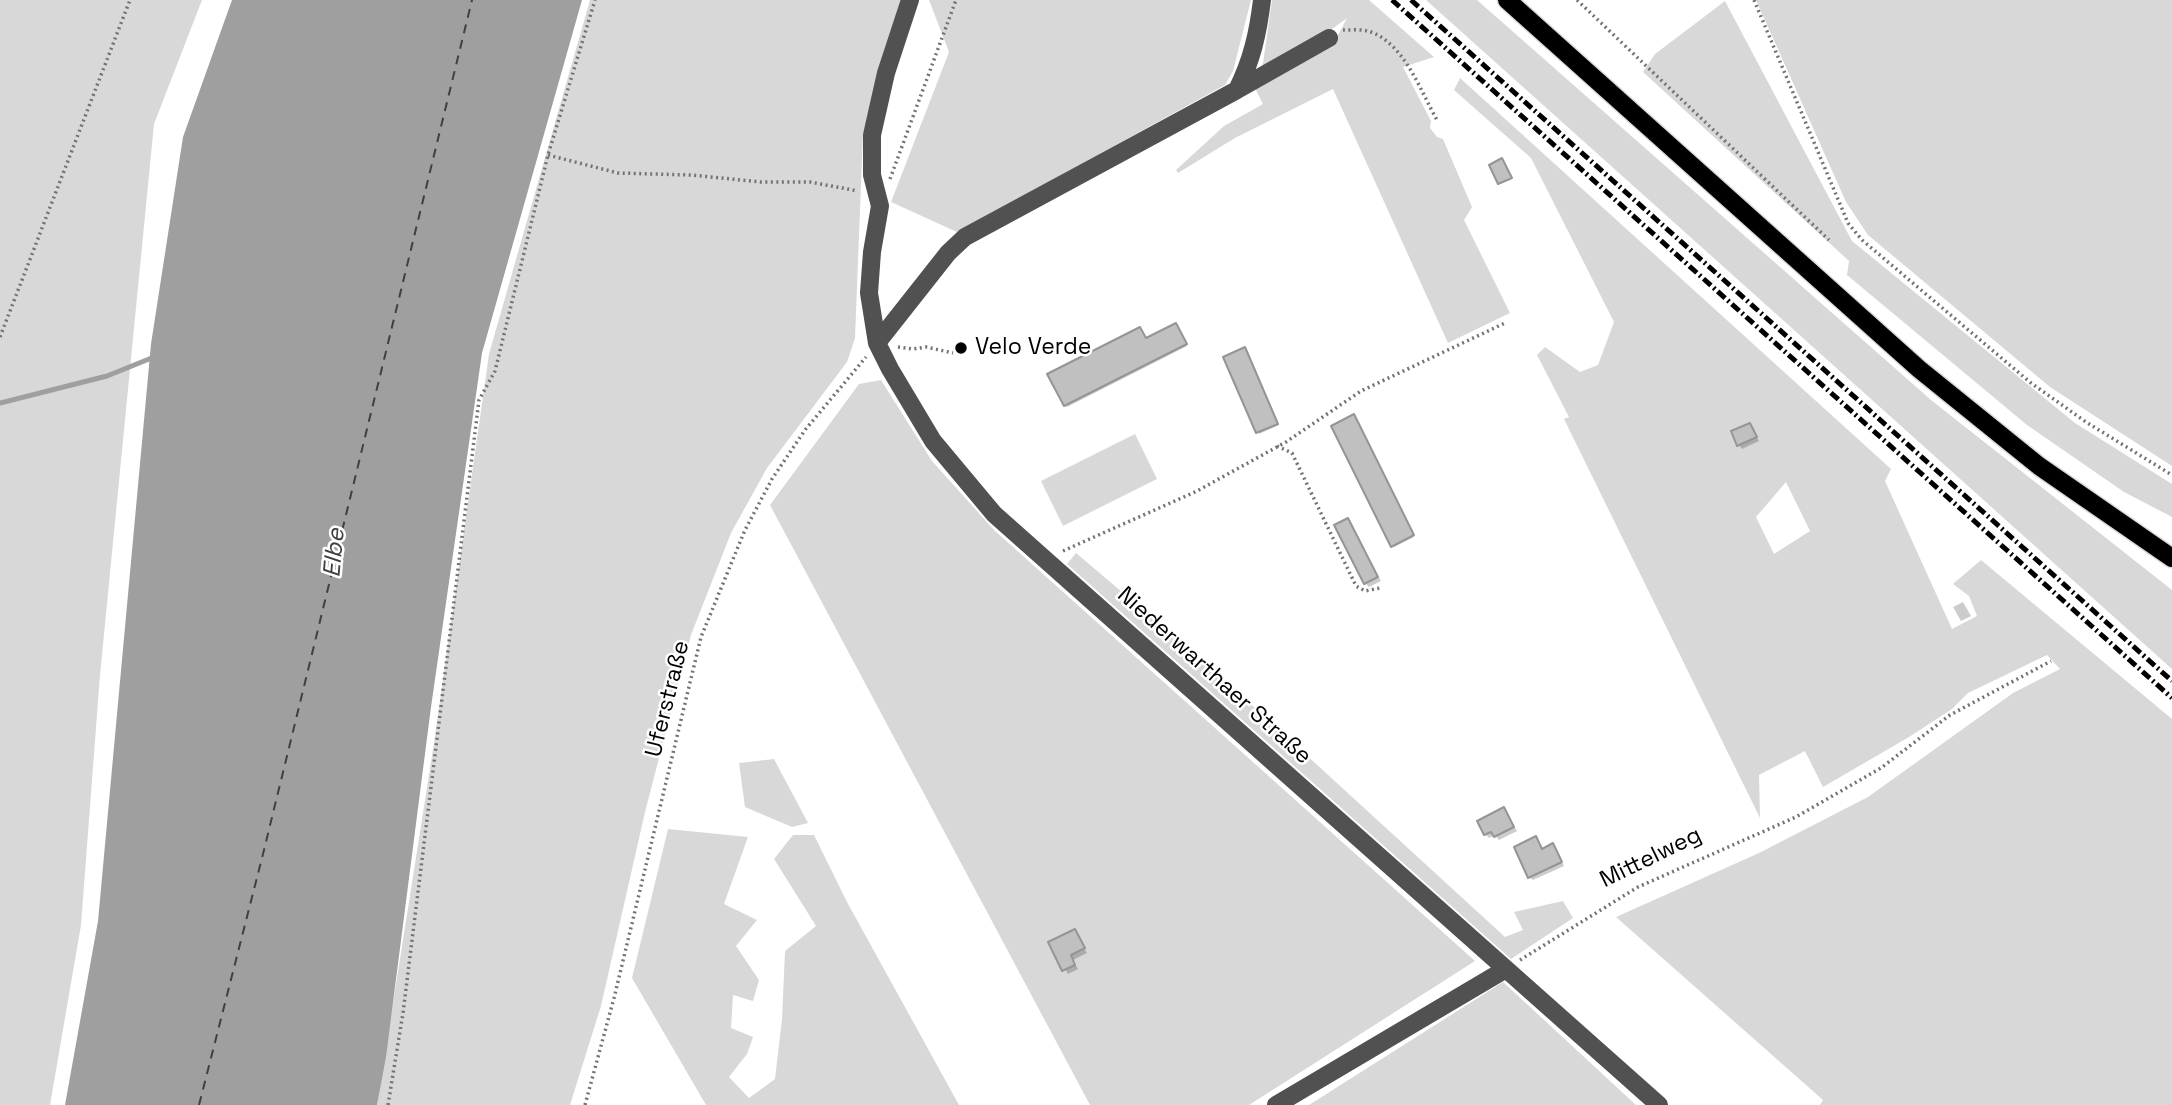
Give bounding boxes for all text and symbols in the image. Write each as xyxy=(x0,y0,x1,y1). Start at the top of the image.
place label: Velo Verde xyxy=(975,334,1091,362)
marker: Velo Verde xyxy=(953,340,969,356)
water label: Elbe xyxy=(319,527,351,579)
street label: Niederwarthaer Straße xyxy=(1111,582,1317,770)
street label: Uferstraße xyxy=(640,638,696,760)
street label: Mittelweg xyxy=(1596,822,1706,894)

